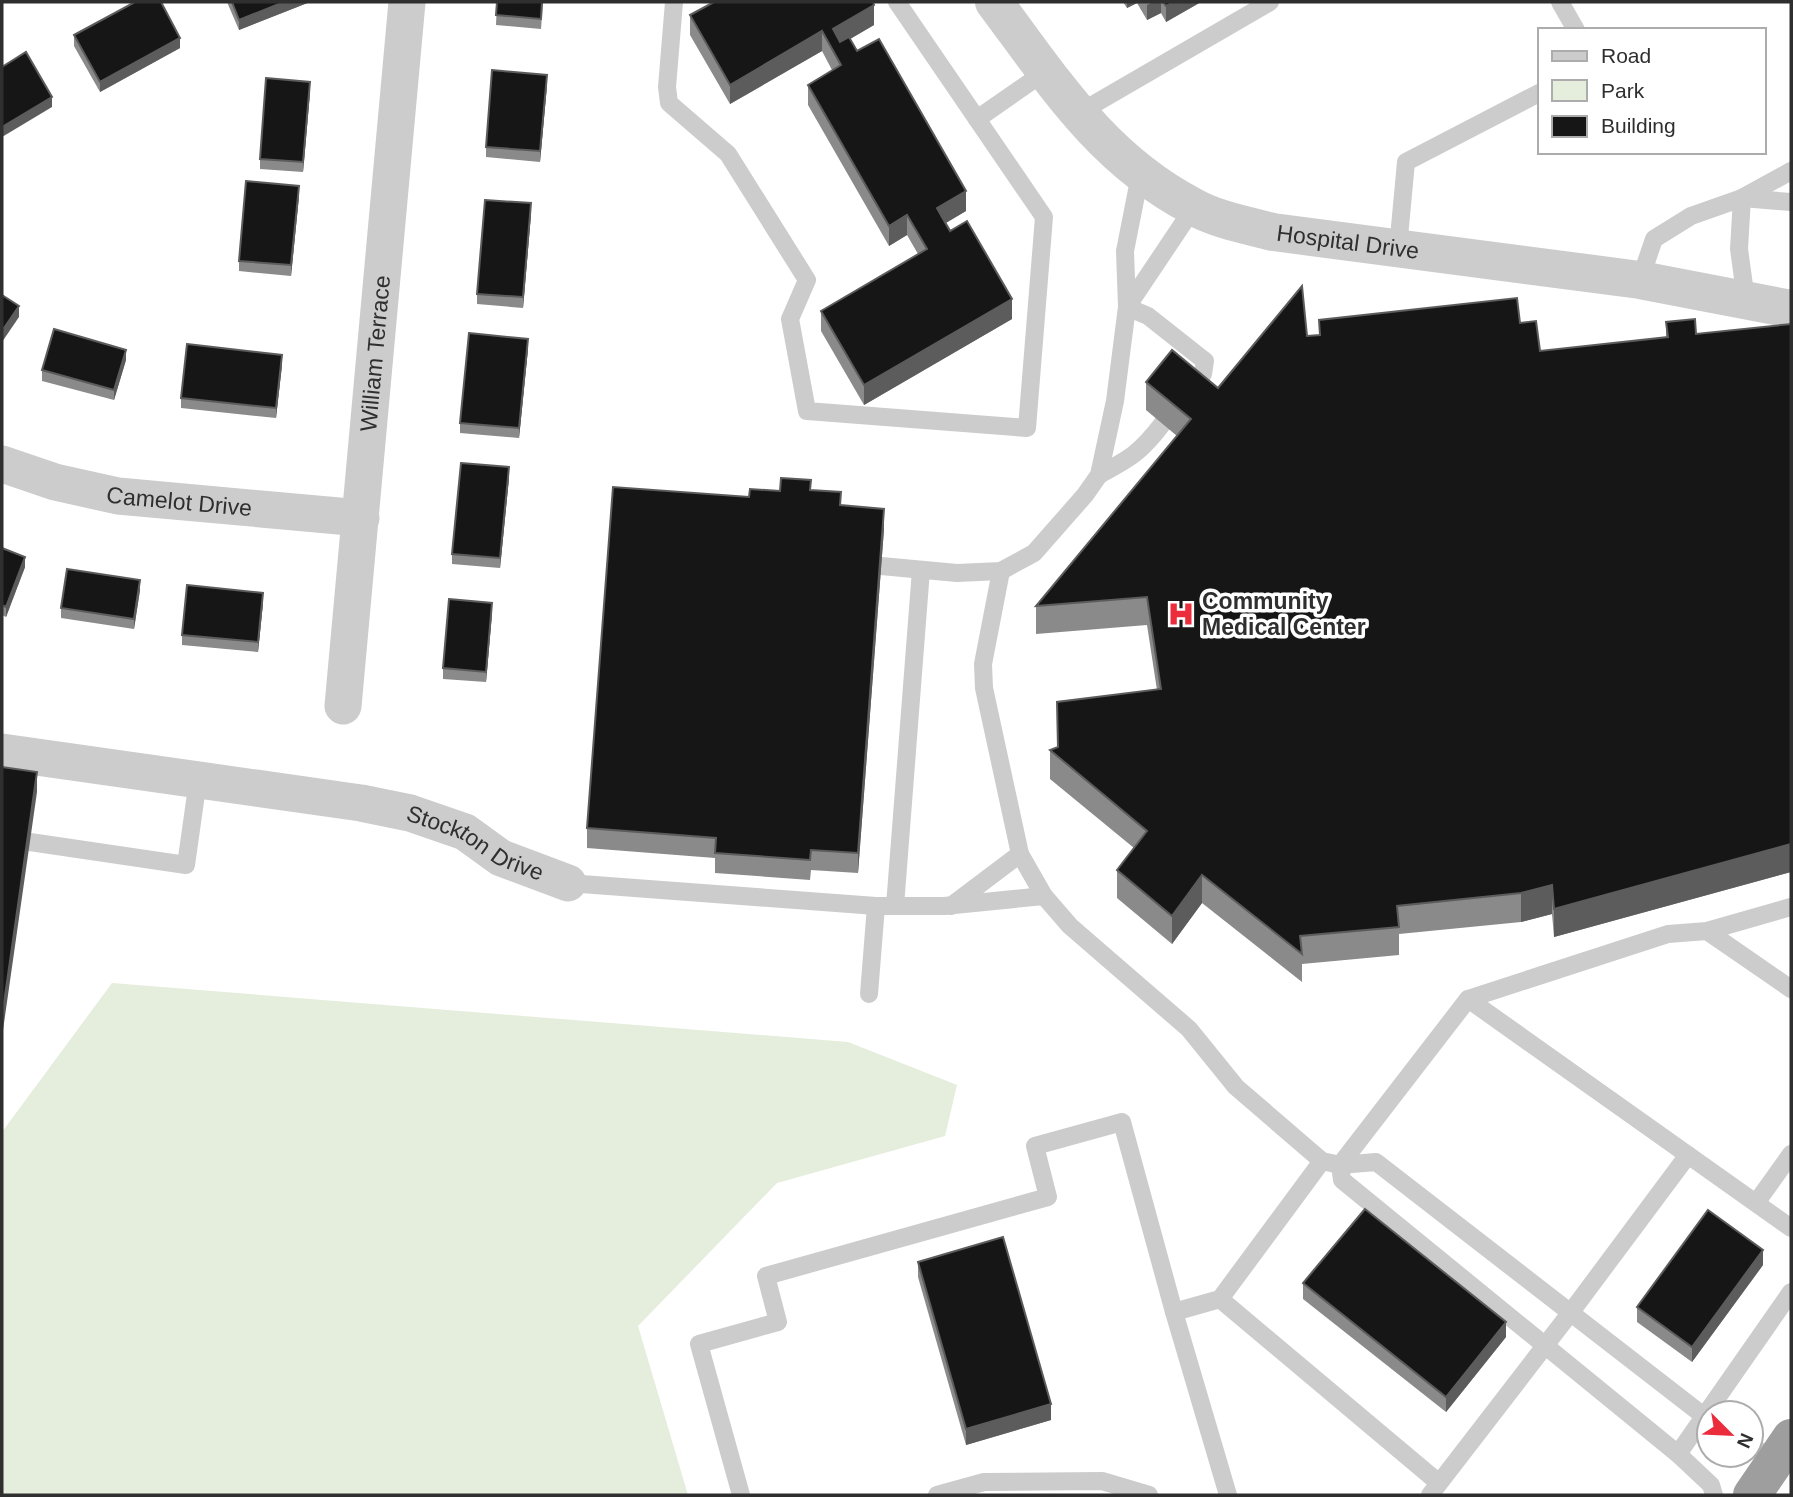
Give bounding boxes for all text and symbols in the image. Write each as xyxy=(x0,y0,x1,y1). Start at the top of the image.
legend xyxy=(1538,28,1765,154)
text: Road xyxy=(1601,44,1651,67)
text: Park xyxy=(1601,79,1645,102)
text: Building xyxy=(1601,114,1676,137)
street label: Hospital Drive xyxy=(1275,220,1421,264)
street label: William Terrace xyxy=(355,274,395,433)
street label: Camelot Drive xyxy=(104,481,253,521)
place label: Community Medical Center xyxy=(1202,588,1366,640)
hospital icon: Community Medical Center xyxy=(1166,599,1196,629)
street label: Stockton Drive xyxy=(403,800,547,886)
north arrow xyxy=(1695,1399,1765,1469)
text: N xyxy=(1733,1430,1757,1451)

